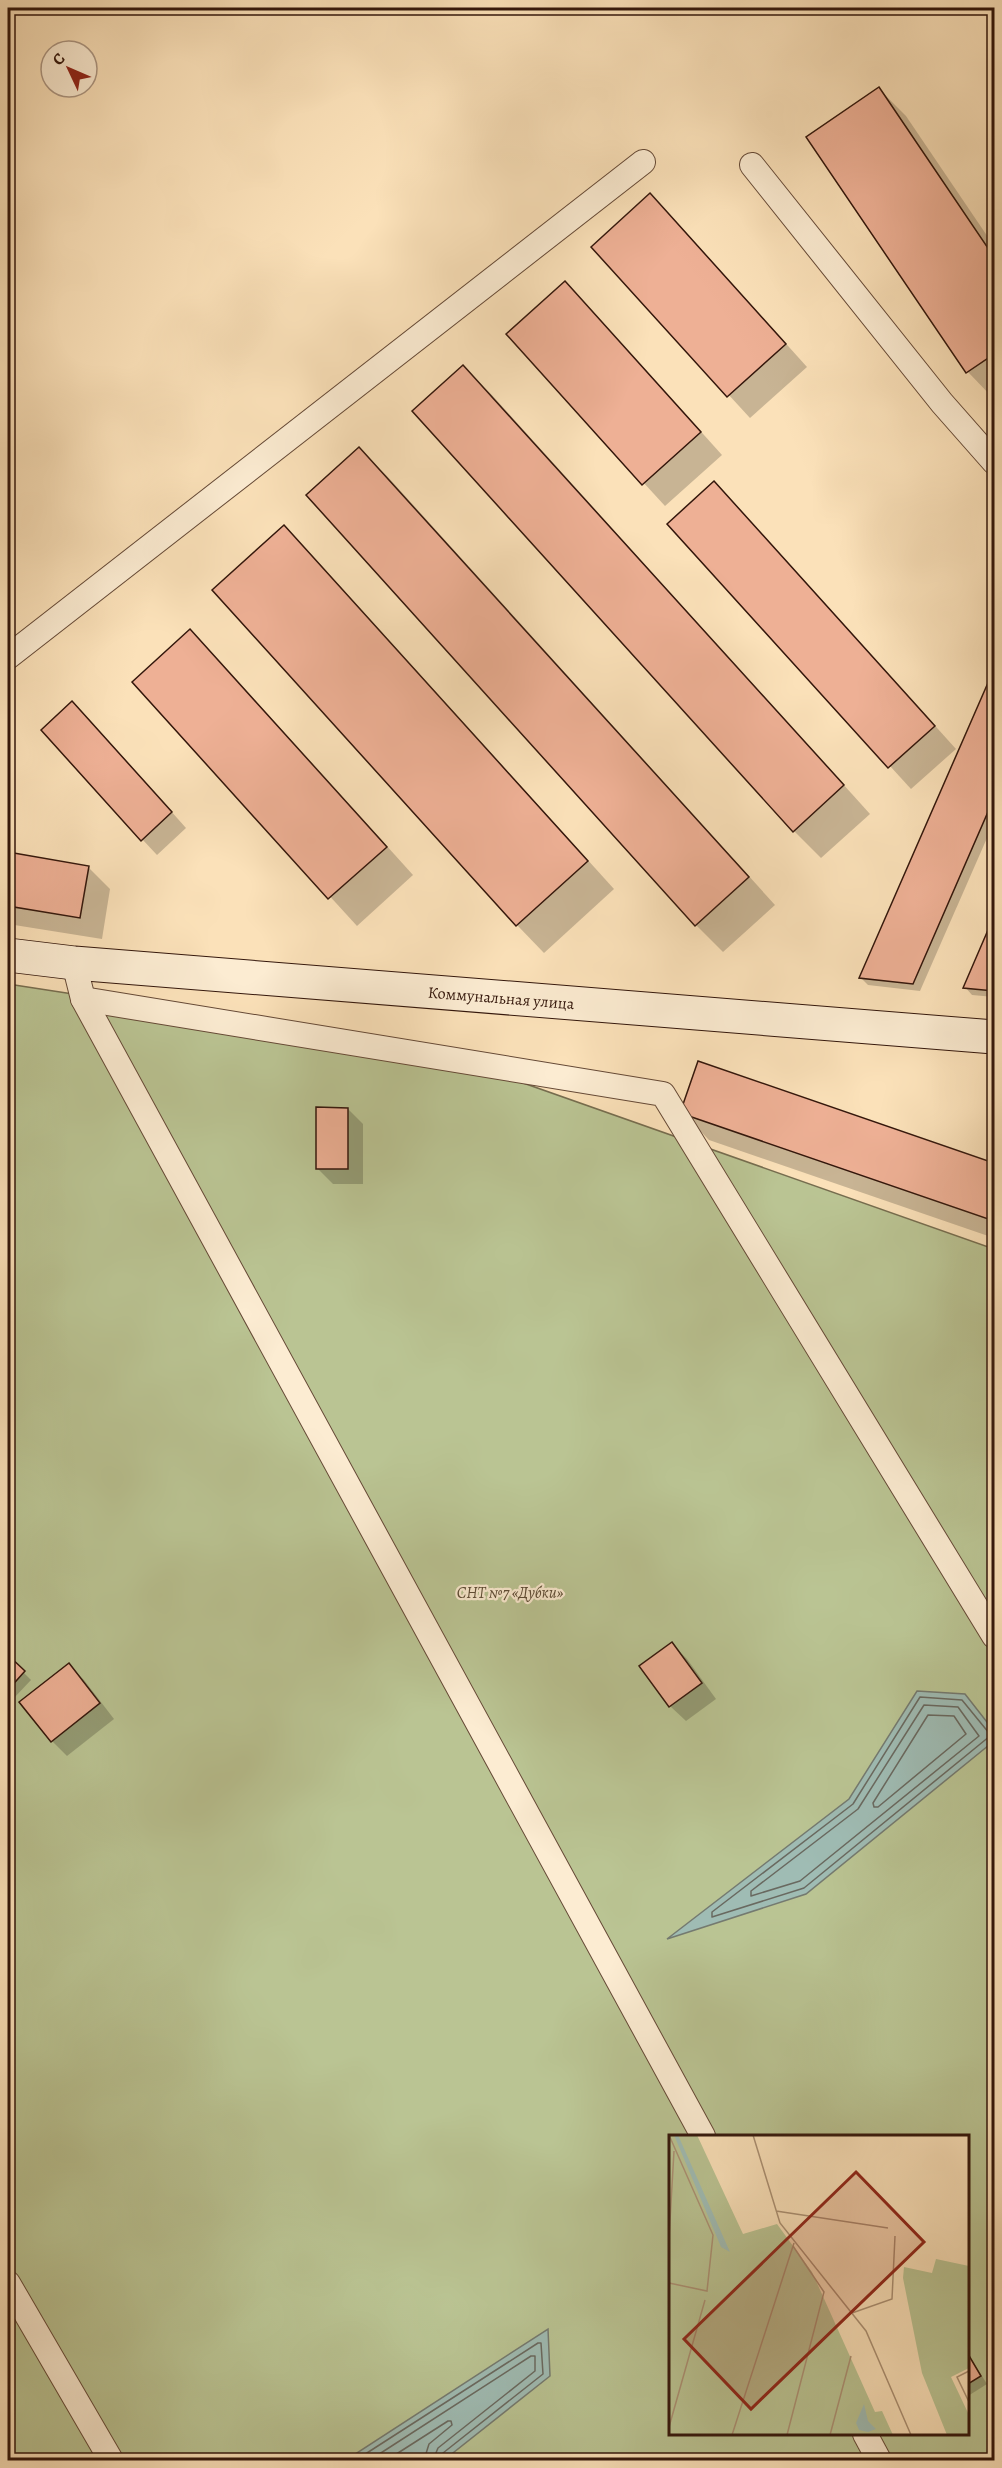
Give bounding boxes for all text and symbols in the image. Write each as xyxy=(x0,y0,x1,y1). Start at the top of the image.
north arrow xyxy=(39,39,99,99)
text: С xyxy=(48,48,70,70)
street label: Коммунальная улица xyxy=(427,982,576,1015)
park label: СНТ №7 «Дубки» xyxy=(457,1582,564,1604)
inset map xyxy=(669,2135,969,2435)

